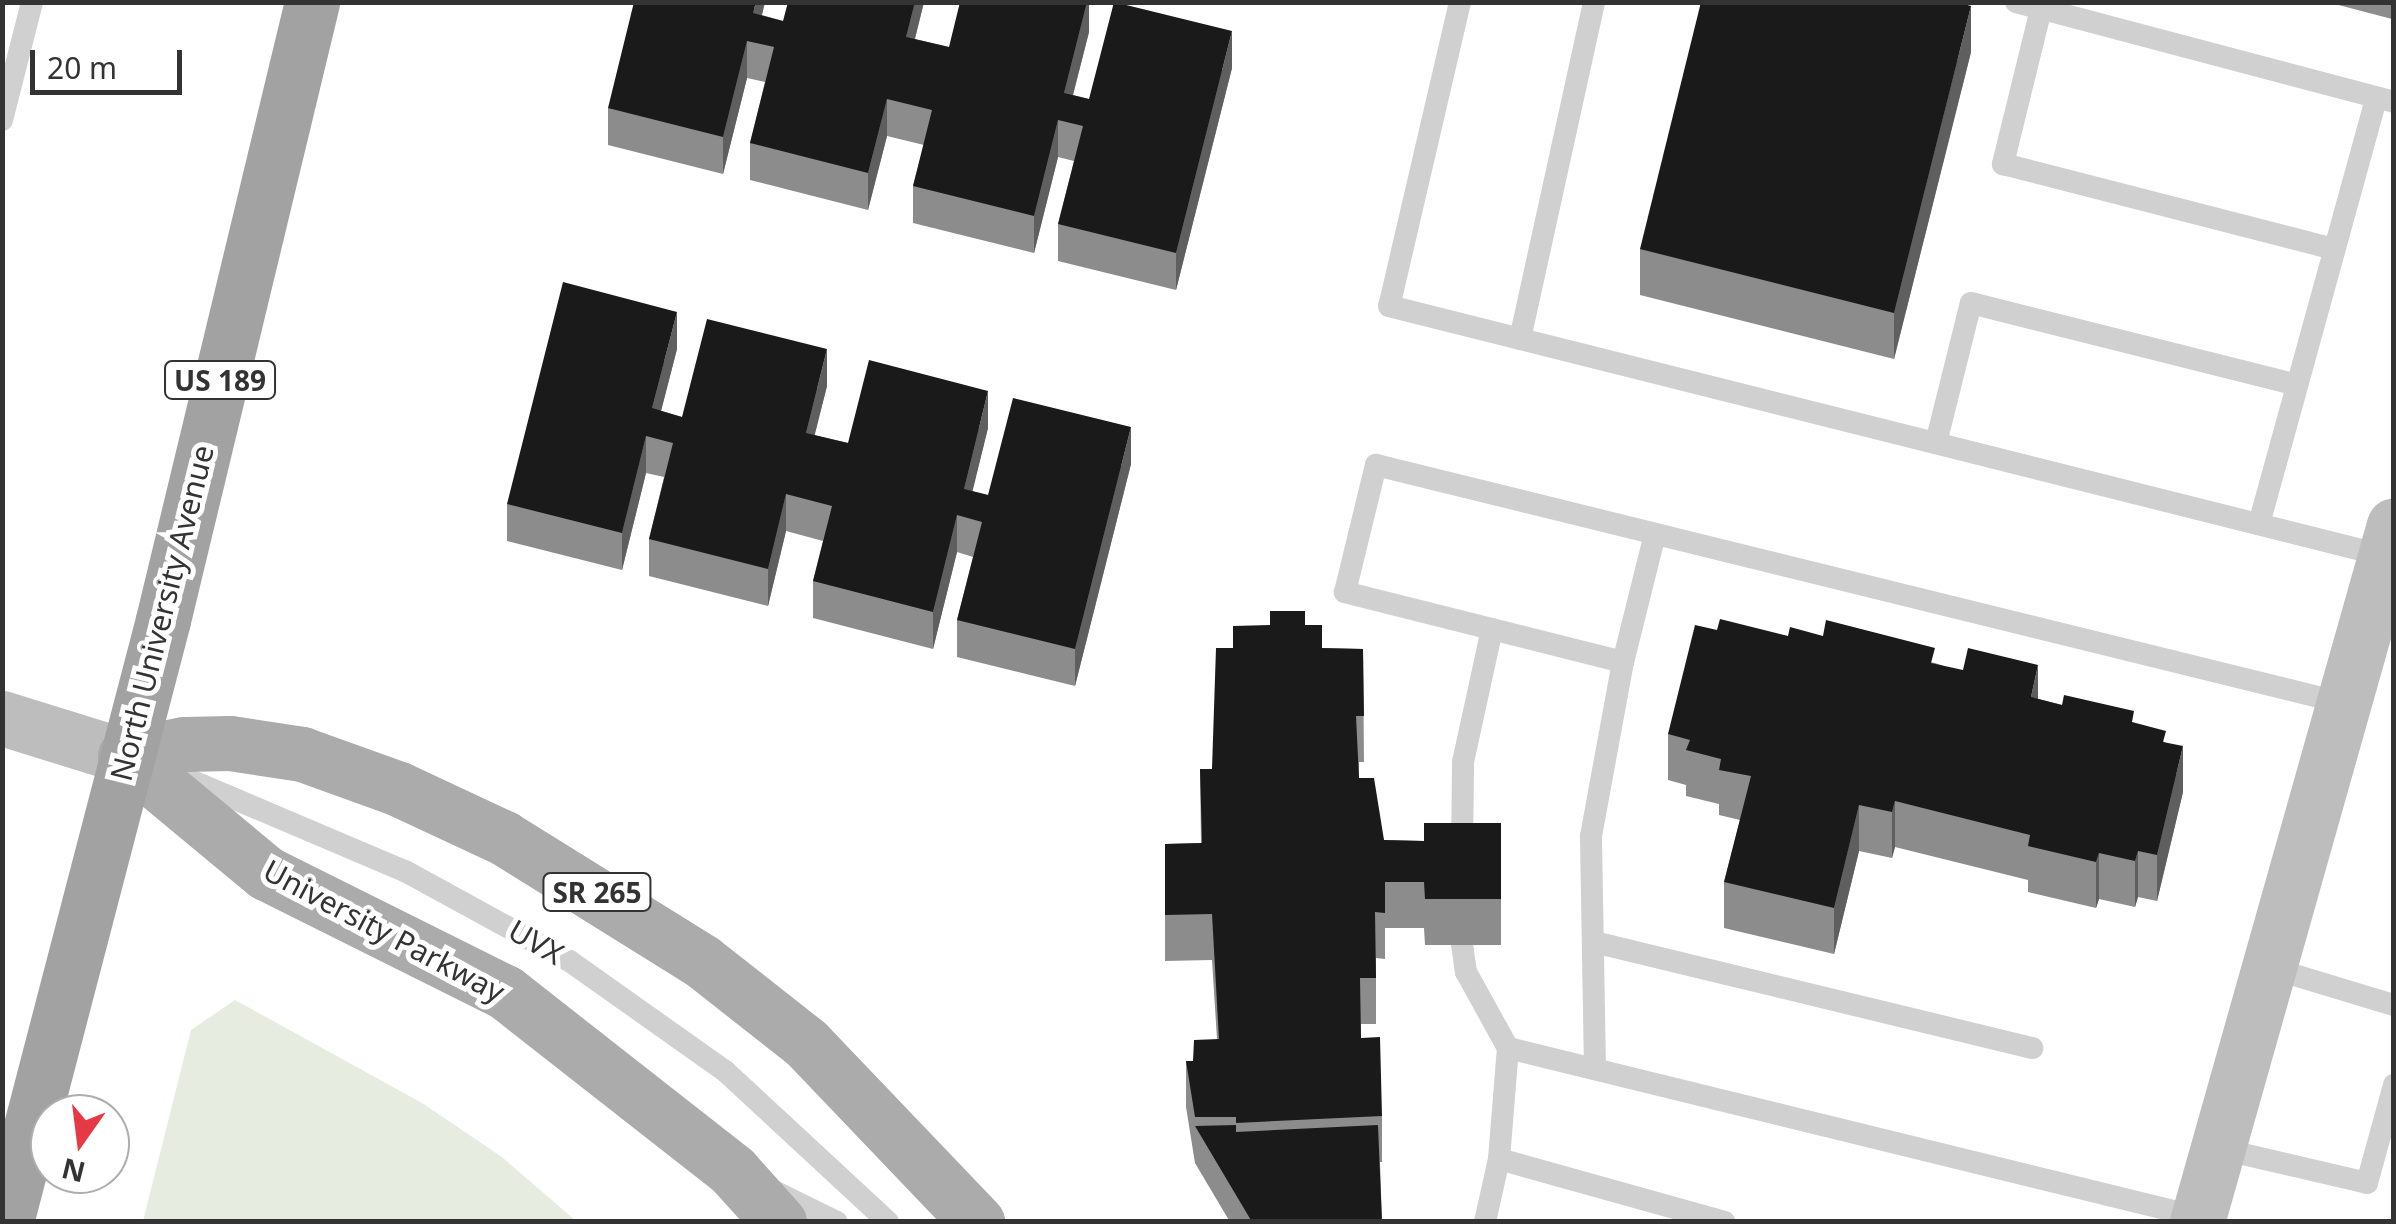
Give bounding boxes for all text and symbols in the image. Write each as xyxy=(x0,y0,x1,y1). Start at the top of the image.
scale bar xyxy=(35,30,188,92)
text: 20 m xyxy=(47,47,117,88)
road number: US 189 xyxy=(162,357,278,403)
street label: North University Avenue xyxy=(103,441,221,785)
street label: University Parkway xyxy=(257,852,511,1010)
road number: SR 265 xyxy=(542,869,652,915)
street label: UVX xyxy=(502,912,570,972)
north arrow xyxy=(30,1094,130,1194)
text: N xyxy=(58,1150,89,1192)

